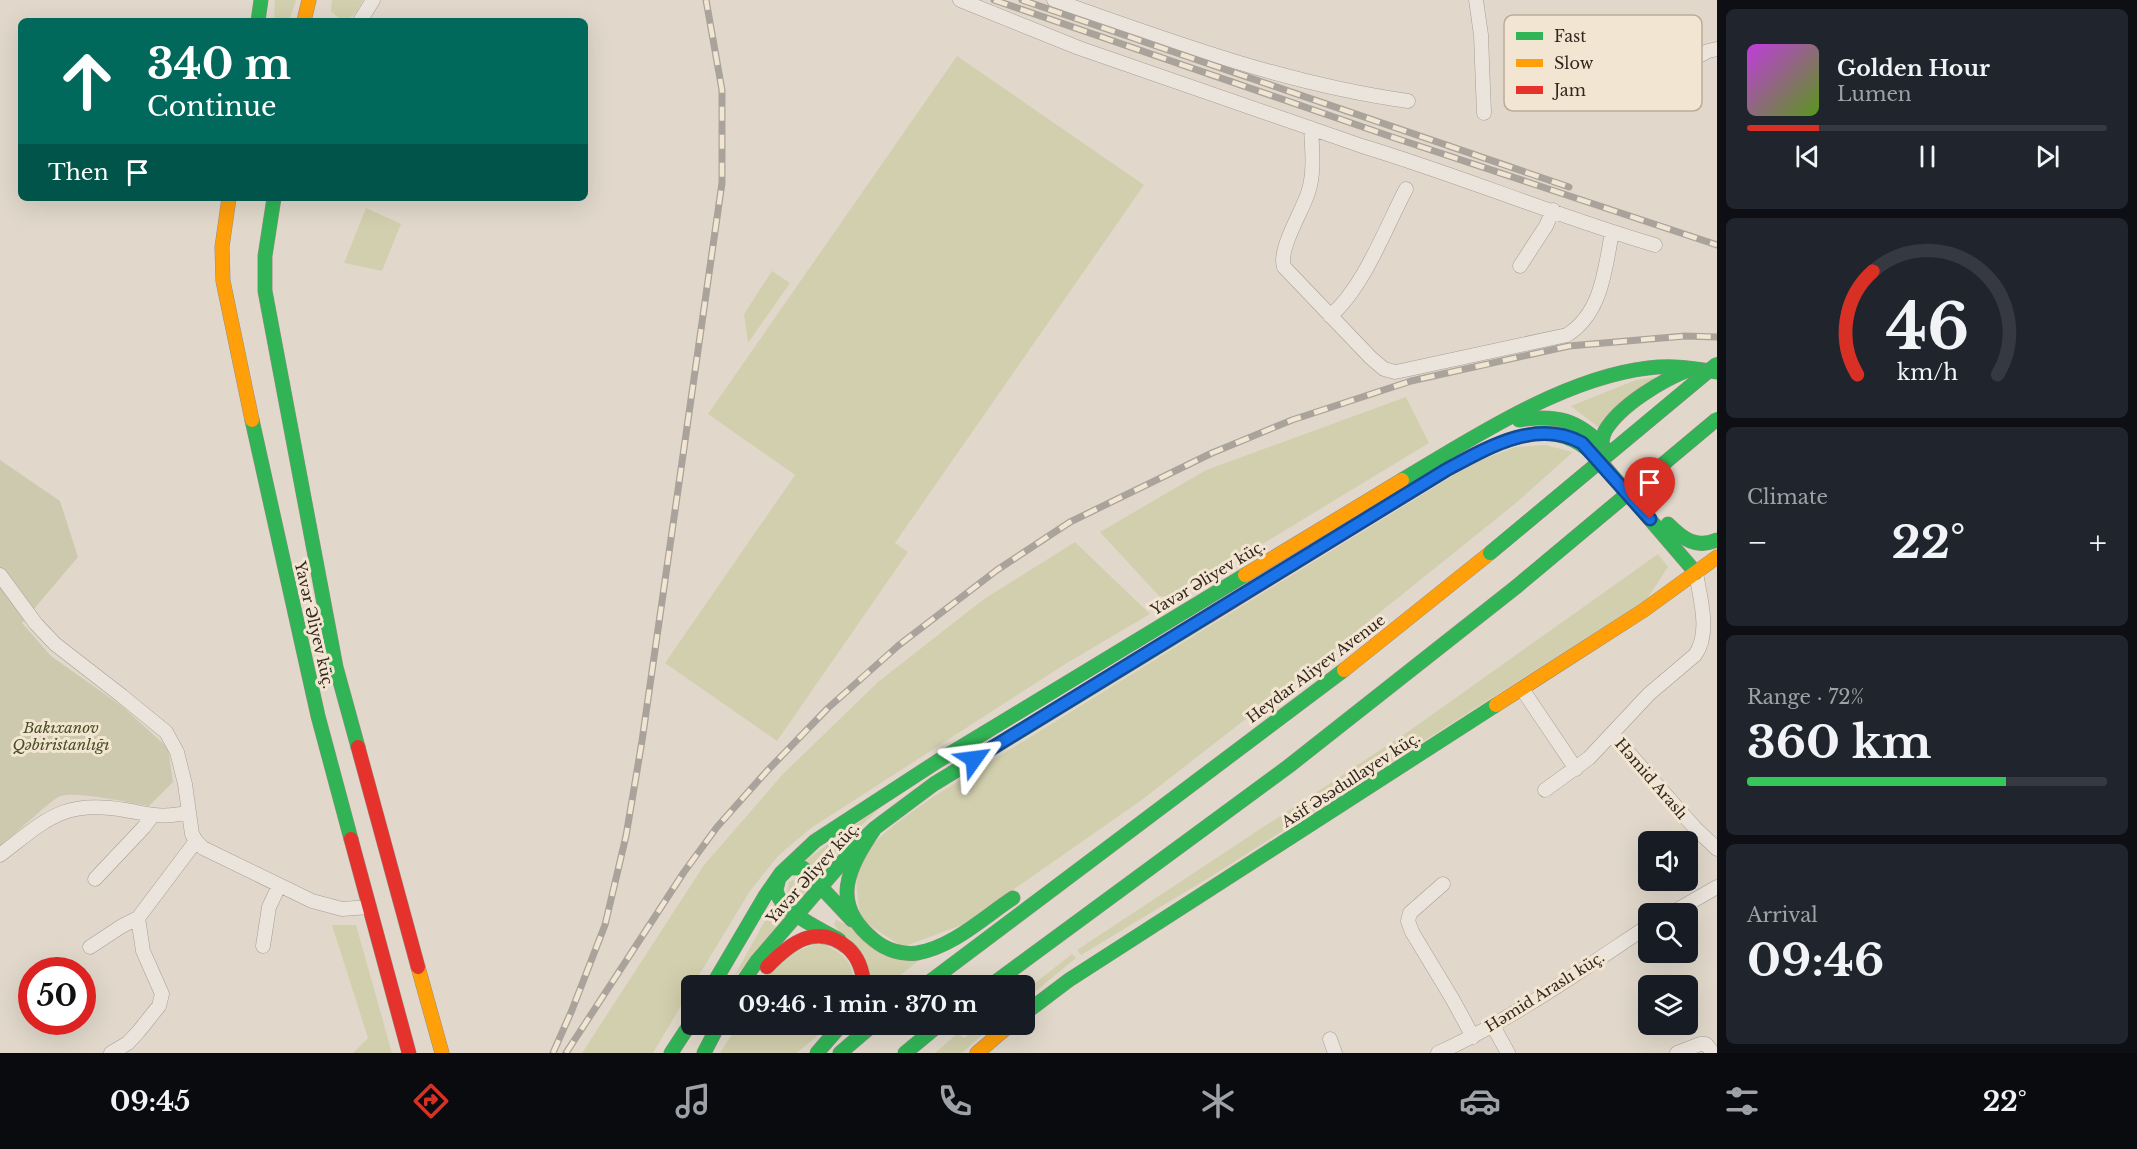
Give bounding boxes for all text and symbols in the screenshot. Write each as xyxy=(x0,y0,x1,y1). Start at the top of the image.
legend xyxy=(1504,15,1702,111)
text: Fast xyxy=(1554,26,1586,46)
text: 340 m xyxy=(147,38,291,90)
icon: ahead xyxy=(48,42,126,120)
text: Slow xyxy=(1554,53,1594,73)
text: Golden Hour xyxy=(1837,55,1990,82)
text: Jam xyxy=(1552,80,1586,100)
text: Lumen xyxy=(1837,82,1912,106)
text: Continue xyxy=(147,90,277,123)
icon: previous xyxy=(1791,140,1824,173)
icon: pause xyxy=(1911,140,1944,173)
icon: next xyxy=(2031,140,2064,173)
icon: arrive xyxy=(121,156,154,189)
text: Then xyxy=(48,159,109,186)
text: 46 xyxy=(1885,288,1969,366)
text: km/h xyxy=(1897,359,1958,386)
pin xyxy=(1624,457,1675,519)
icon: arrive xyxy=(1633,466,1666,499)
text: Climate xyxy=(1747,485,1828,509)
text: 22° xyxy=(1892,514,1965,570)
text: − xyxy=(1747,522,1768,563)
text: + xyxy=(2089,522,2107,563)
street label: Yavər Əliyev küç. xyxy=(1146,536,1268,620)
street label: Yavər Əliyev küç. xyxy=(290,558,338,690)
street label: Heydar Aliyev Avenue xyxy=(1243,610,1389,727)
text: Range · 72% xyxy=(1747,685,1864,709)
text: 360 km xyxy=(1747,714,1932,770)
park label: Bakıxanov Qəbiristanlığı xyxy=(13,718,109,754)
position arrow xyxy=(942,727,1006,791)
street label: Asif Əsədullayev küç. xyxy=(1277,728,1424,832)
street label: Həmid Araslı xyxy=(1611,734,1692,823)
street label: Yavər Əliyev küç. xyxy=(761,818,863,928)
map controls xyxy=(1638,831,1698,1035)
button: sound xyxy=(1638,831,1698,891)
button: search xyxy=(1638,903,1698,963)
text: Arrival xyxy=(1747,903,1818,927)
text: 09:46 xyxy=(1747,932,1884,988)
street label: Həmid Araslı küç. xyxy=(1482,947,1608,1036)
speed limit sign: 50 xyxy=(18,957,96,1035)
button: layers xyxy=(1638,975,1698,1035)
text: 09:46 · 1 min · 370 m xyxy=(739,991,977,1018)
icon: directions xyxy=(410,1080,452,1122)
icon: music xyxy=(672,1080,714,1122)
icon: phone xyxy=(934,1080,976,1122)
icon: climate xyxy=(1197,1080,1239,1122)
icon: car xyxy=(1459,1080,1501,1122)
icon: filters xyxy=(1721,1080,1763,1122)
text: 09:45 xyxy=(110,1085,190,1118)
text: 22° xyxy=(1983,1085,2027,1118)

